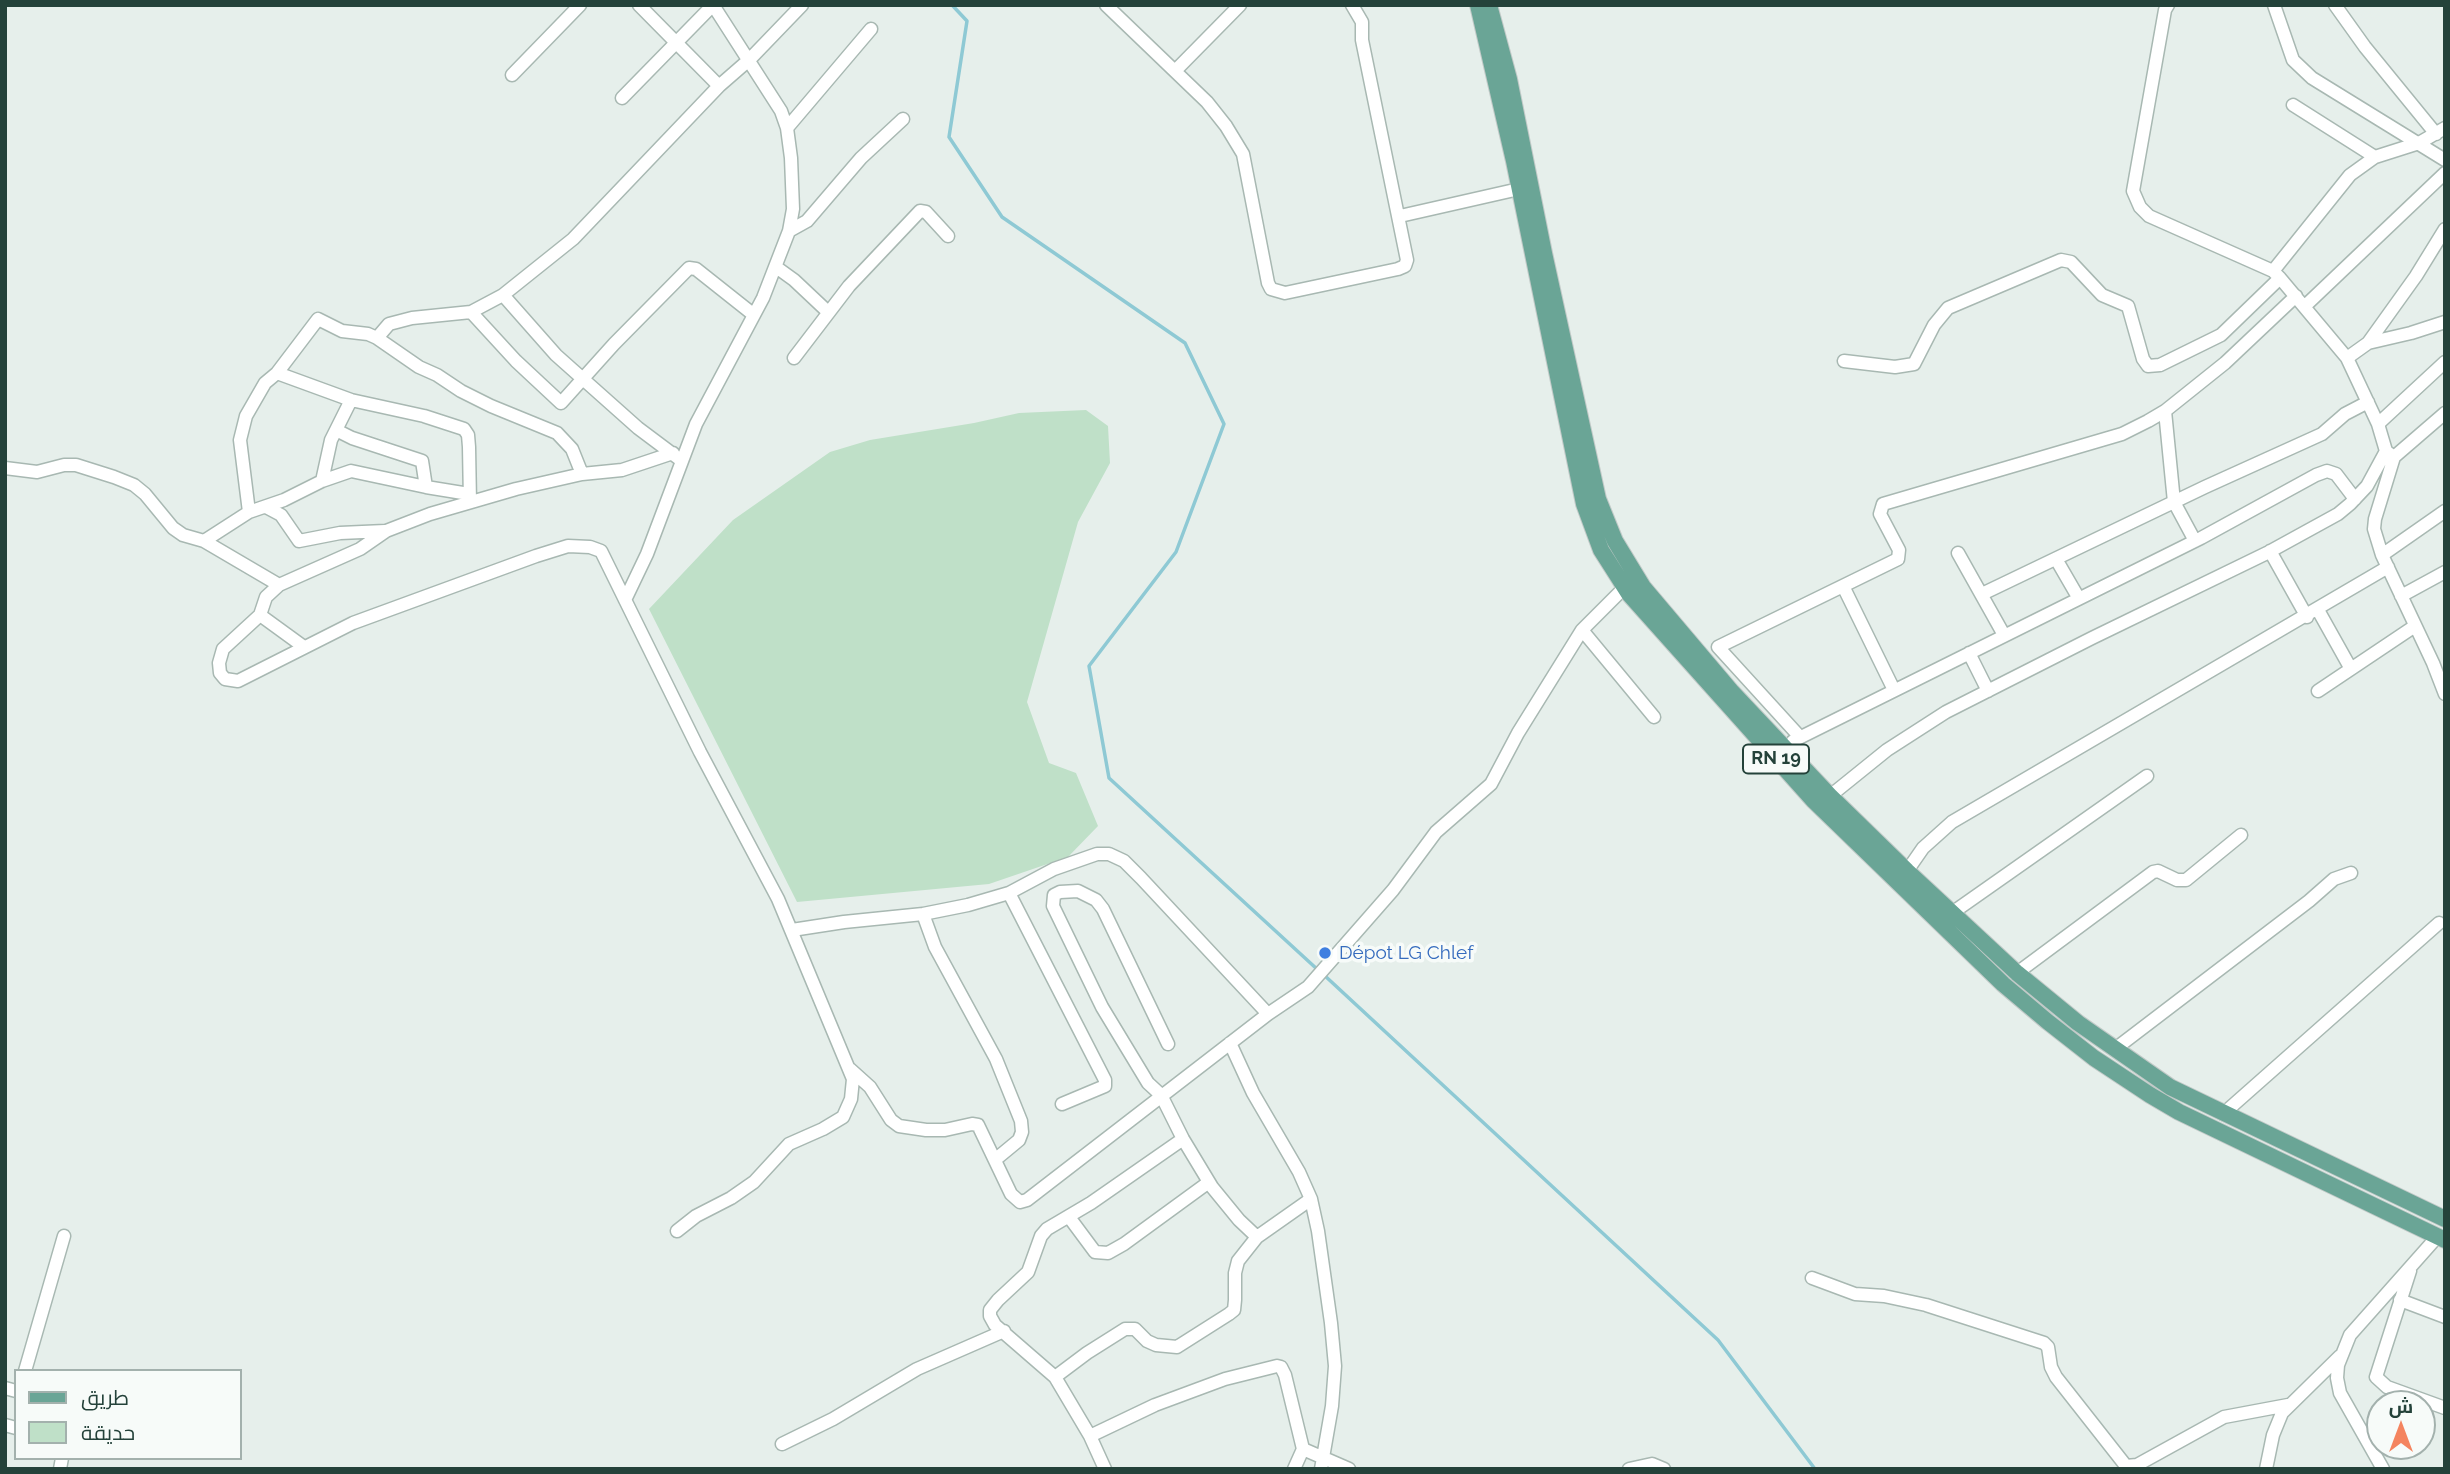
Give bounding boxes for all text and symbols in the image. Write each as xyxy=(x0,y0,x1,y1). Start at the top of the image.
road number: RN 19 xyxy=(1743,744,1809,774)
place label: Dépot LG Chlef xyxy=(1339,942,1473,964)
marker: Dépot LG Chlef xyxy=(1317,945,1333,961)
legend xyxy=(14,1369,242,1460)
text: طريق xyxy=(81,1385,129,1410)
north arrow xyxy=(2366,1390,2436,1460)
text: ش xyxy=(2389,1395,2413,1417)
text: حديقة xyxy=(81,1420,135,1445)

